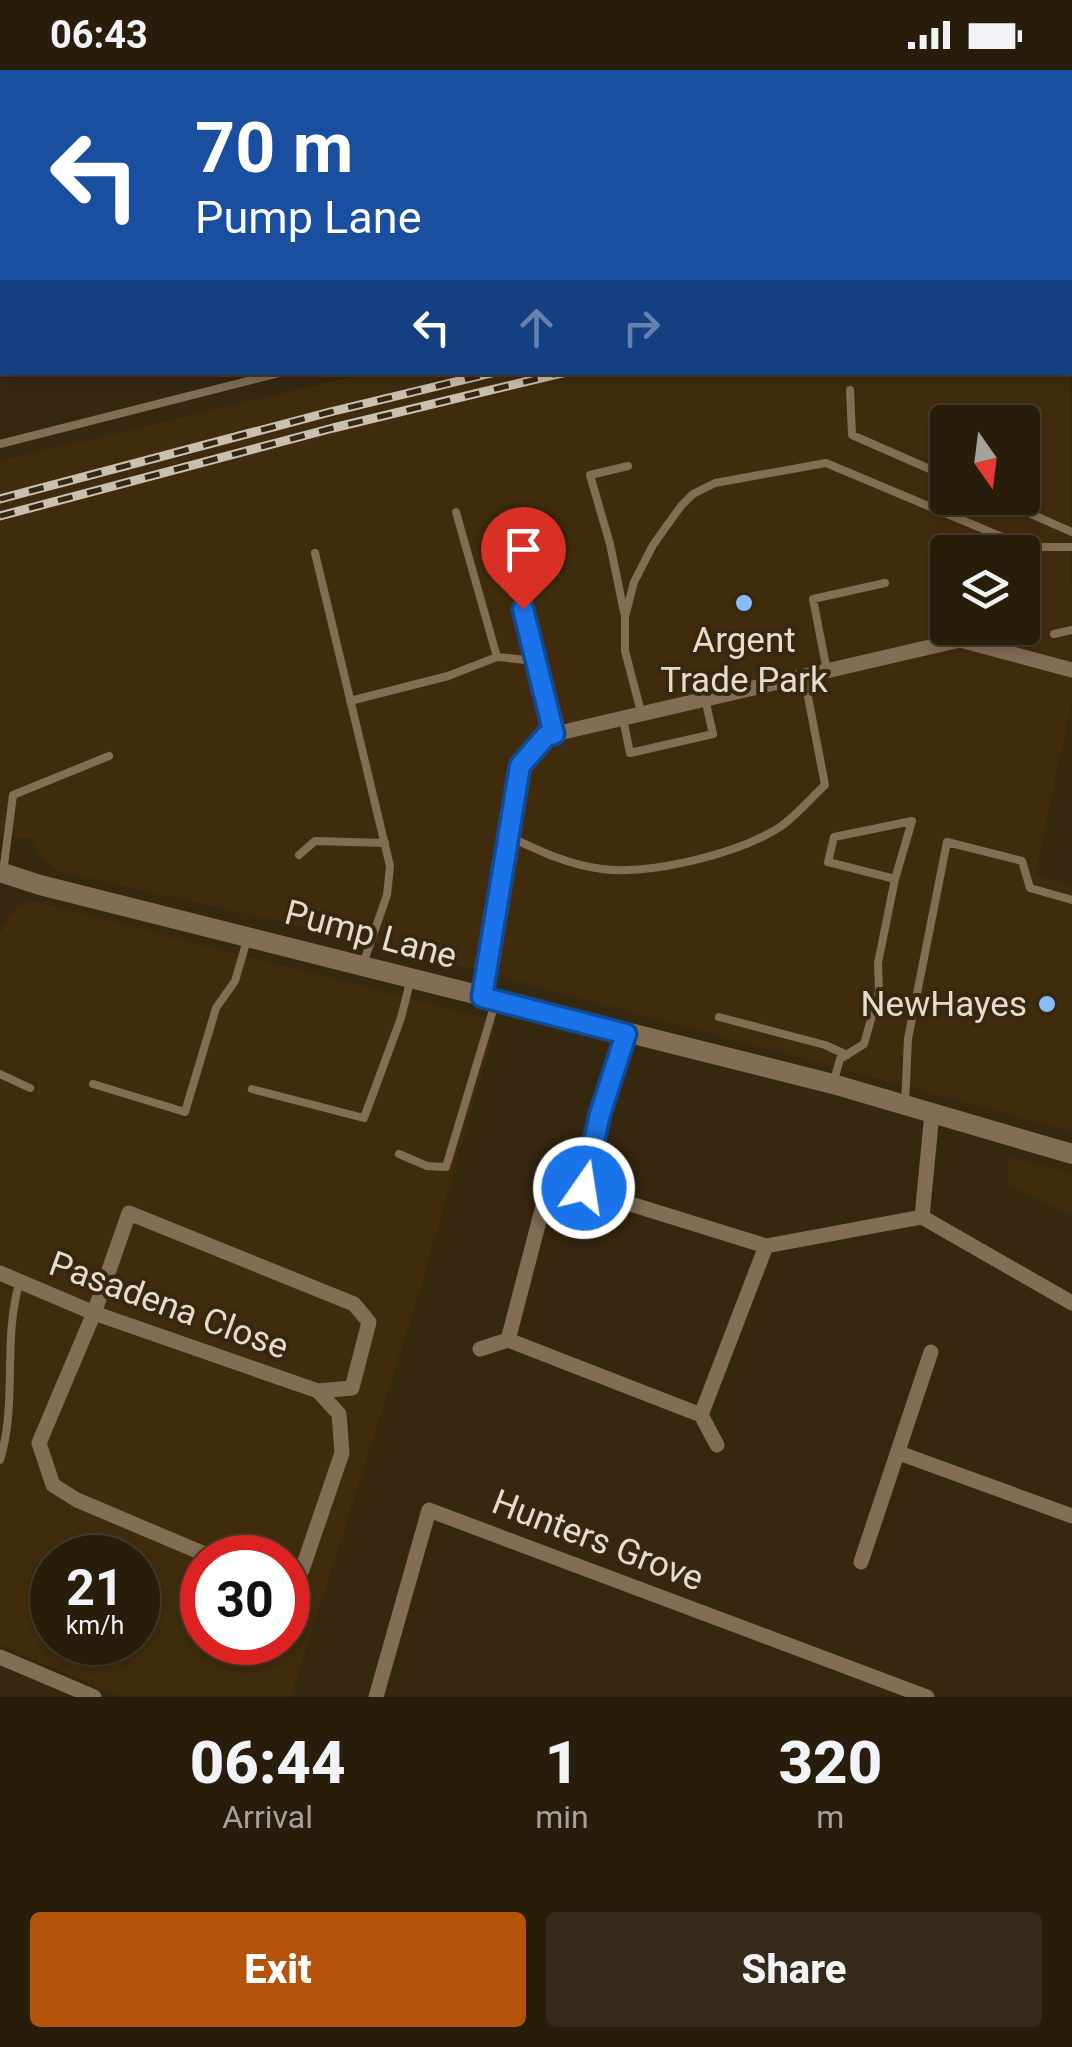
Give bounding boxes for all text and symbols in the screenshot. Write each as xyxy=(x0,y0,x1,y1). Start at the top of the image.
text: 06:43 xyxy=(50,13,148,57)
text: 70 m xyxy=(195,107,353,189)
icon: left xyxy=(30,110,160,240)
text: Pump Lane xyxy=(195,191,422,244)
icon: left xyxy=(404,300,459,355)
icon: ahead xyxy=(509,300,564,355)
icon: right xyxy=(614,300,669,355)
north arrow xyxy=(930,405,1040,515)
map controls xyxy=(930,405,1040,645)
pin xyxy=(481,507,566,610)
icon: arrive xyxy=(496,522,551,577)
button: layers xyxy=(930,535,1040,645)
marker: Argent Trade Park xyxy=(733,592,755,614)
place label: Argent Trade Park xyxy=(660,620,828,701)
street label: Pump Lane xyxy=(280,892,461,977)
place label: NewHayes xyxy=(860,984,1027,1025)
marker: NewHayes xyxy=(1036,993,1058,1015)
position arrow xyxy=(532,1136,636,1240)
street label: Pasadena Close xyxy=(44,1243,294,1368)
street label: Hunters Grove xyxy=(487,1481,709,1599)
speed limit sign: 30 xyxy=(180,1535,310,1665)
text: 21 xyxy=(66,1559,124,1617)
text: km/h xyxy=(66,1611,124,1640)
text: 06:44 xyxy=(190,1727,346,1798)
text: 1 xyxy=(545,1727,579,1798)
text: 320 xyxy=(778,1727,882,1798)
text: Arrival xyxy=(222,1798,313,1836)
text: min xyxy=(535,1798,589,1836)
text: m xyxy=(816,1798,844,1836)
button: Exit xyxy=(30,1912,526,2027)
button: Share xyxy=(546,1912,1042,2027)

